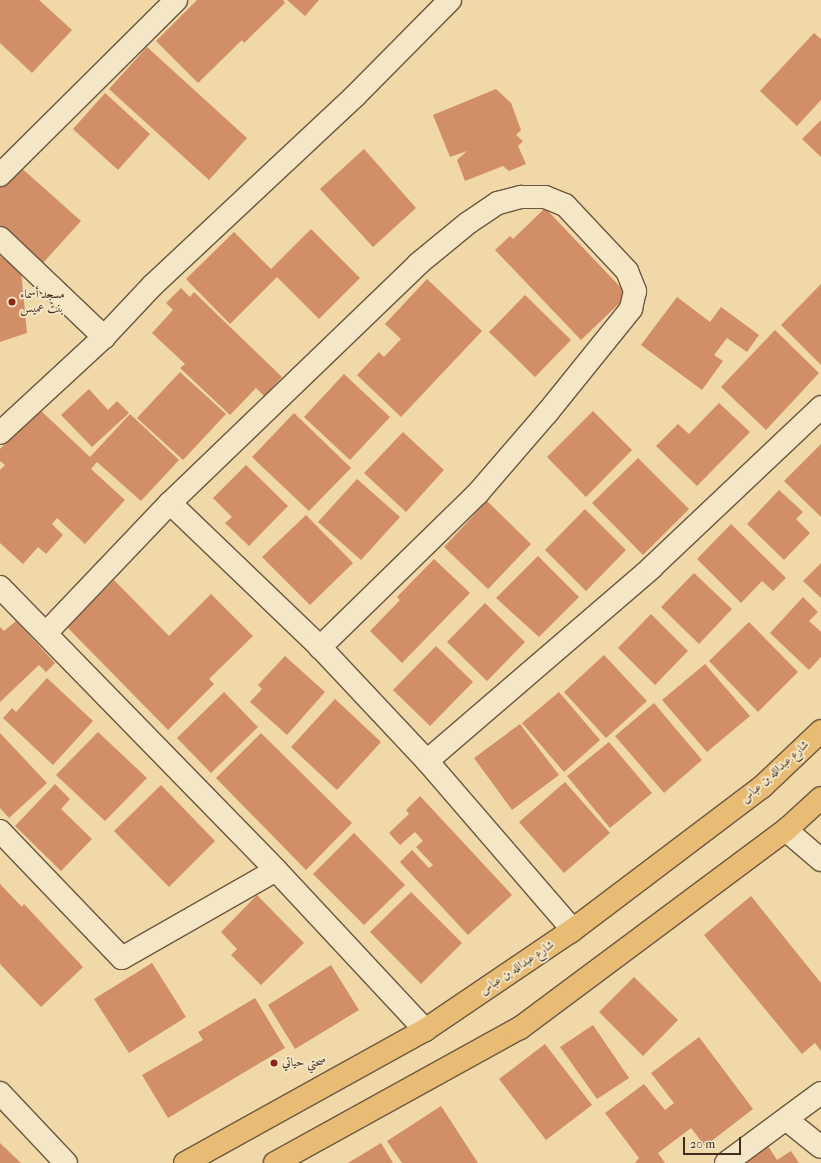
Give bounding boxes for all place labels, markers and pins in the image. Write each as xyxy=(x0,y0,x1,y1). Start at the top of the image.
place label: مسجد أسماء بنت عميس xyxy=(20,288,65,316)
marker: مسجد أسماء بنت عميس xyxy=(7,297,17,307)
place label: صحتي حياتي xyxy=(282,1056,326,1070)
marker: صحتي حياتي xyxy=(269,1058,279,1068)

